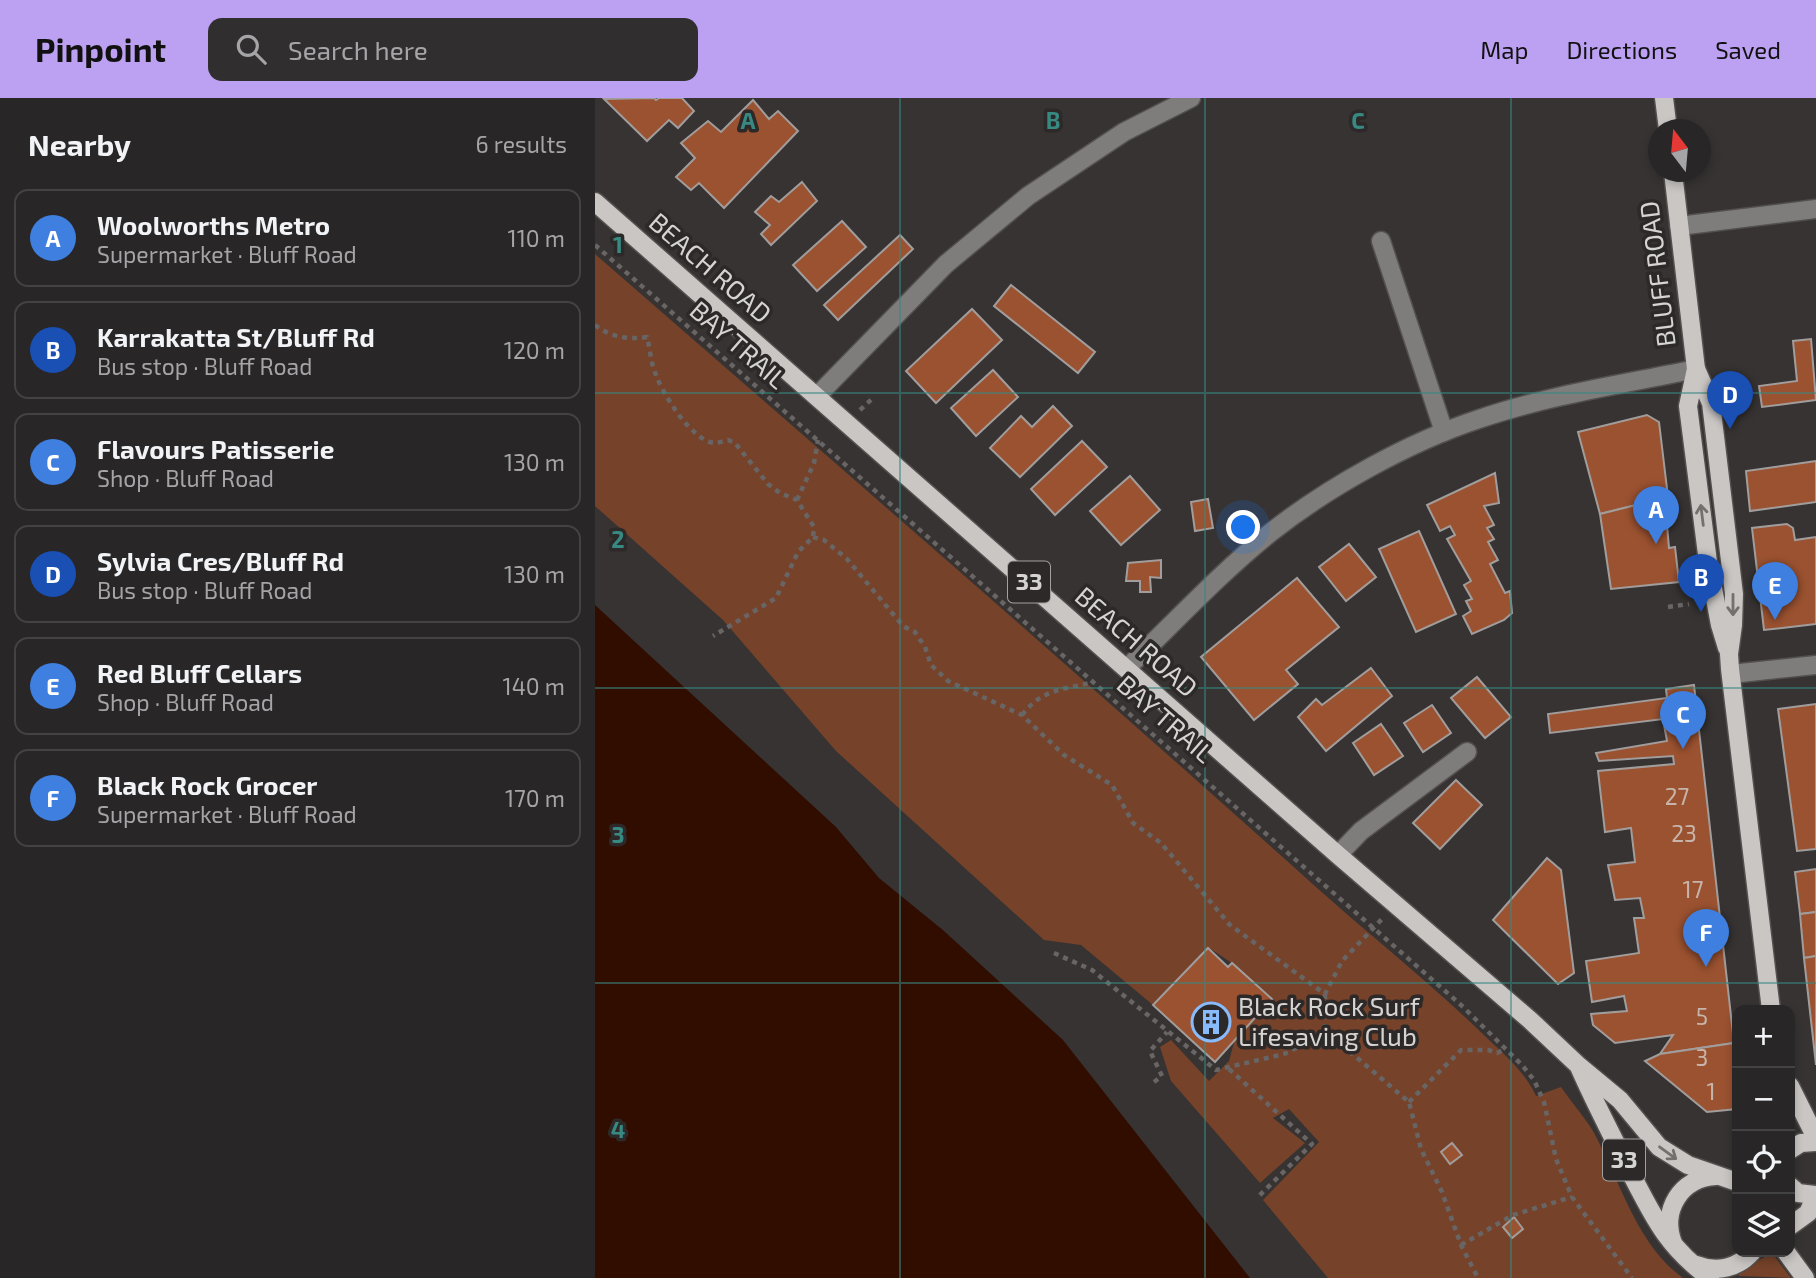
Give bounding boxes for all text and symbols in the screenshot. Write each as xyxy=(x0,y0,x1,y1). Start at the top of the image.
search box xyxy=(208,18,698,81)
text: Pinpoint xyxy=(35,29,166,69)
icon: search xyxy=(232,30,270,68)
text: Search here xyxy=(288,34,428,65)
text: Map xyxy=(1480,35,1528,64)
text: Directions xyxy=(1566,35,1677,64)
text: Saved xyxy=(1715,35,1781,64)
text: A xyxy=(740,106,756,134)
text: B xyxy=(1046,106,1060,134)
text: C xyxy=(1351,106,1365,134)
north arrow xyxy=(1648,119,1711,182)
text: Nearby xyxy=(28,126,131,162)
text: 6 results xyxy=(476,130,567,158)
street label: BLUFF ROAD xyxy=(1632,200,1681,349)
street label: BEACH ROAD xyxy=(644,205,778,328)
text: Woolworths Metro xyxy=(97,209,330,240)
text: A xyxy=(45,224,61,252)
text: 110 m xyxy=(508,224,565,252)
text: 1 xyxy=(613,230,623,258)
text: Supermarket · Bluff Road xyxy=(97,240,357,268)
street label: BAY TRAIL xyxy=(684,294,794,394)
text: Karrakatta St/Bluff Rd xyxy=(97,321,375,352)
text: B xyxy=(46,336,60,364)
text: 120 m xyxy=(504,336,565,364)
text: Bus stop · Bluff Road xyxy=(97,352,312,380)
pin: D xyxy=(1707,371,1753,429)
text: Flavours Patisserie xyxy=(97,433,334,464)
text: C xyxy=(46,448,60,476)
text: 130 m xyxy=(504,448,565,476)
text: Shop · Bluff Road xyxy=(97,464,274,492)
pin: A xyxy=(1633,486,1679,544)
one-way arrow xyxy=(1695,504,1708,527)
your location xyxy=(1226,510,1260,544)
text: 2 xyxy=(611,525,625,553)
text: Sylvia Cres/Bluff Rd xyxy=(97,545,344,576)
pin: B xyxy=(1678,554,1724,612)
text: D xyxy=(45,560,61,588)
text: 130 m xyxy=(504,560,565,588)
road number: 33 xyxy=(1008,561,1050,602)
pin: E xyxy=(1752,562,1798,620)
text: Bus stop · Bluff Road xyxy=(97,576,312,604)
street label: BEACH ROAD xyxy=(1070,579,1204,702)
one-way arrow xyxy=(1727,593,1740,616)
text: Red Bluff Cellars xyxy=(97,657,302,688)
street label: BAY TRAIL xyxy=(1111,668,1221,768)
text: E xyxy=(46,672,60,700)
text: 140 m xyxy=(503,672,565,700)
text: Shop · Bluff Road xyxy=(97,688,274,716)
pin: C xyxy=(1660,691,1706,749)
text: Black Rock Grocer xyxy=(97,769,317,800)
house number: 27 xyxy=(1665,782,1690,810)
text: F xyxy=(47,784,59,812)
text: 170 m xyxy=(505,784,565,812)
text: Supermarket · Bluff Road xyxy=(97,800,357,828)
house number: 23 xyxy=(1671,819,1697,847)
text: 3 xyxy=(611,820,625,848)
house number: 17 xyxy=(1683,875,1704,903)
pin: F xyxy=(1683,909,1729,967)
place label: Black Rock Surf Lifesaving Club xyxy=(1238,990,1421,1051)
building icon: Black Rock Surf Lifesaving Club xyxy=(1190,1001,1232,1043)
house number: 5 xyxy=(1696,1002,1708,1030)
map controls xyxy=(1732,1005,1795,1257)
button: + xyxy=(1732,1005,1795,1068)
house number: 3 xyxy=(1696,1043,1708,1071)
button: − xyxy=(1732,1068,1795,1131)
house number: 1 xyxy=(1706,1077,1716,1105)
text: 4 xyxy=(611,1115,625,1143)
button: locate xyxy=(1732,1131,1795,1194)
road number: 33 xyxy=(1603,1140,1645,1180)
one-way arrow xyxy=(1658,1145,1677,1160)
button: layers xyxy=(1732,1194,1795,1257)

